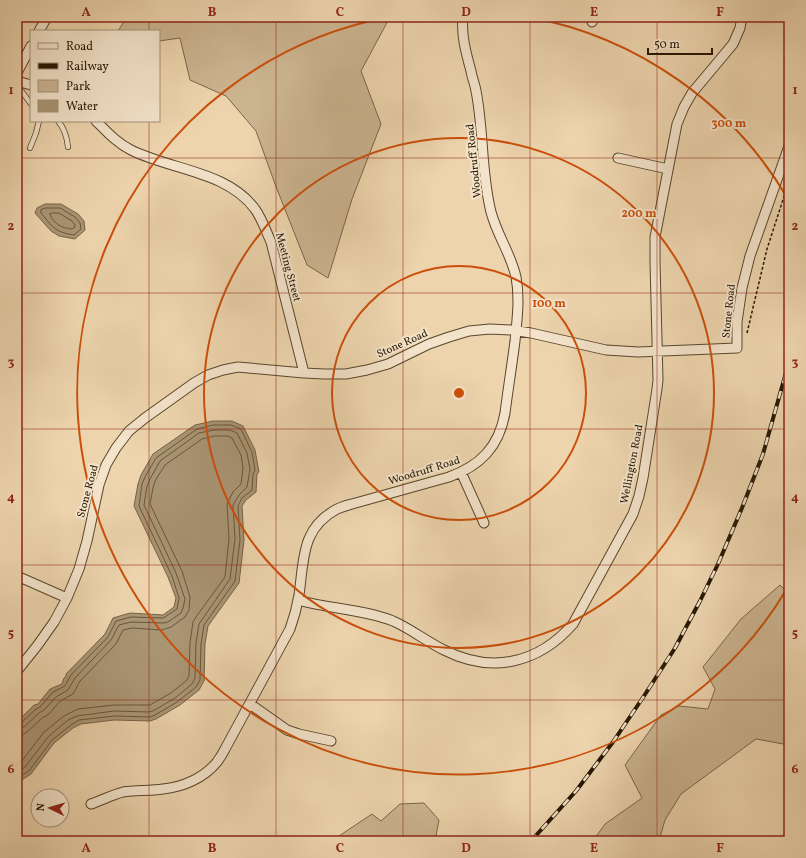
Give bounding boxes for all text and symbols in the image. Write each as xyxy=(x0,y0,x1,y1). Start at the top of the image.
text: A xyxy=(81,4,91,22)
text: B xyxy=(208,4,217,22)
text: C xyxy=(336,4,344,22)
text: D xyxy=(461,4,471,22)
text: E xyxy=(590,4,598,22)
text: F xyxy=(716,4,724,22)
legend xyxy=(30,30,160,122)
scale bar xyxy=(648,30,712,56)
text: 50 m xyxy=(654,37,680,53)
text: Road xyxy=(66,39,93,55)
text: Railway xyxy=(66,59,109,75)
text: Park xyxy=(66,79,91,95)
text: 1 xyxy=(8,82,14,100)
text: 1 xyxy=(792,82,798,100)
text: Water xyxy=(66,99,98,115)
text: 300 m xyxy=(712,116,747,132)
street label: Woodruff Road xyxy=(463,123,486,199)
text: 200 m xyxy=(621,206,657,222)
text: 2 xyxy=(8,218,15,236)
text: 2 xyxy=(792,218,799,236)
street label: Meeting Street xyxy=(271,231,304,304)
street label: Stone Road xyxy=(719,283,740,339)
text: 100 m xyxy=(532,296,566,312)
street label: Stone Road xyxy=(375,326,431,362)
text: 3 xyxy=(8,354,15,372)
text: 3 xyxy=(792,354,799,372)
centre of rings xyxy=(452,386,466,400)
street label: Wellington Road xyxy=(617,423,648,505)
street label: Woodruff Road xyxy=(387,453,462,489)
street label: Stone Road xyxy=(74,463,103,520)
text: 4 xyxy=(7,489,15,507)
text: 4 xyxy=(791,489,799,507)
text: 5 xyxy=(8,625,14,643)
text: 5 xyxy=(792,625,798,643)
text: 6 xyxy=(7,761,15,779)
text: 6 xyxy=(791,761,799,779)
north arrow xyxy=(30,788,70,828)
text: N xyxy=(34,803,49,812)
text: A xyxy=(81,840,91,858)
text: B xyxy=(208,840,217,858)
text: C xyxy=(336,840,344,858)
text: D xyxy=(461,840,471,858)
text: E xyxy=(590,840,598,858)
text: F xyxy=(716,840,724,858)

